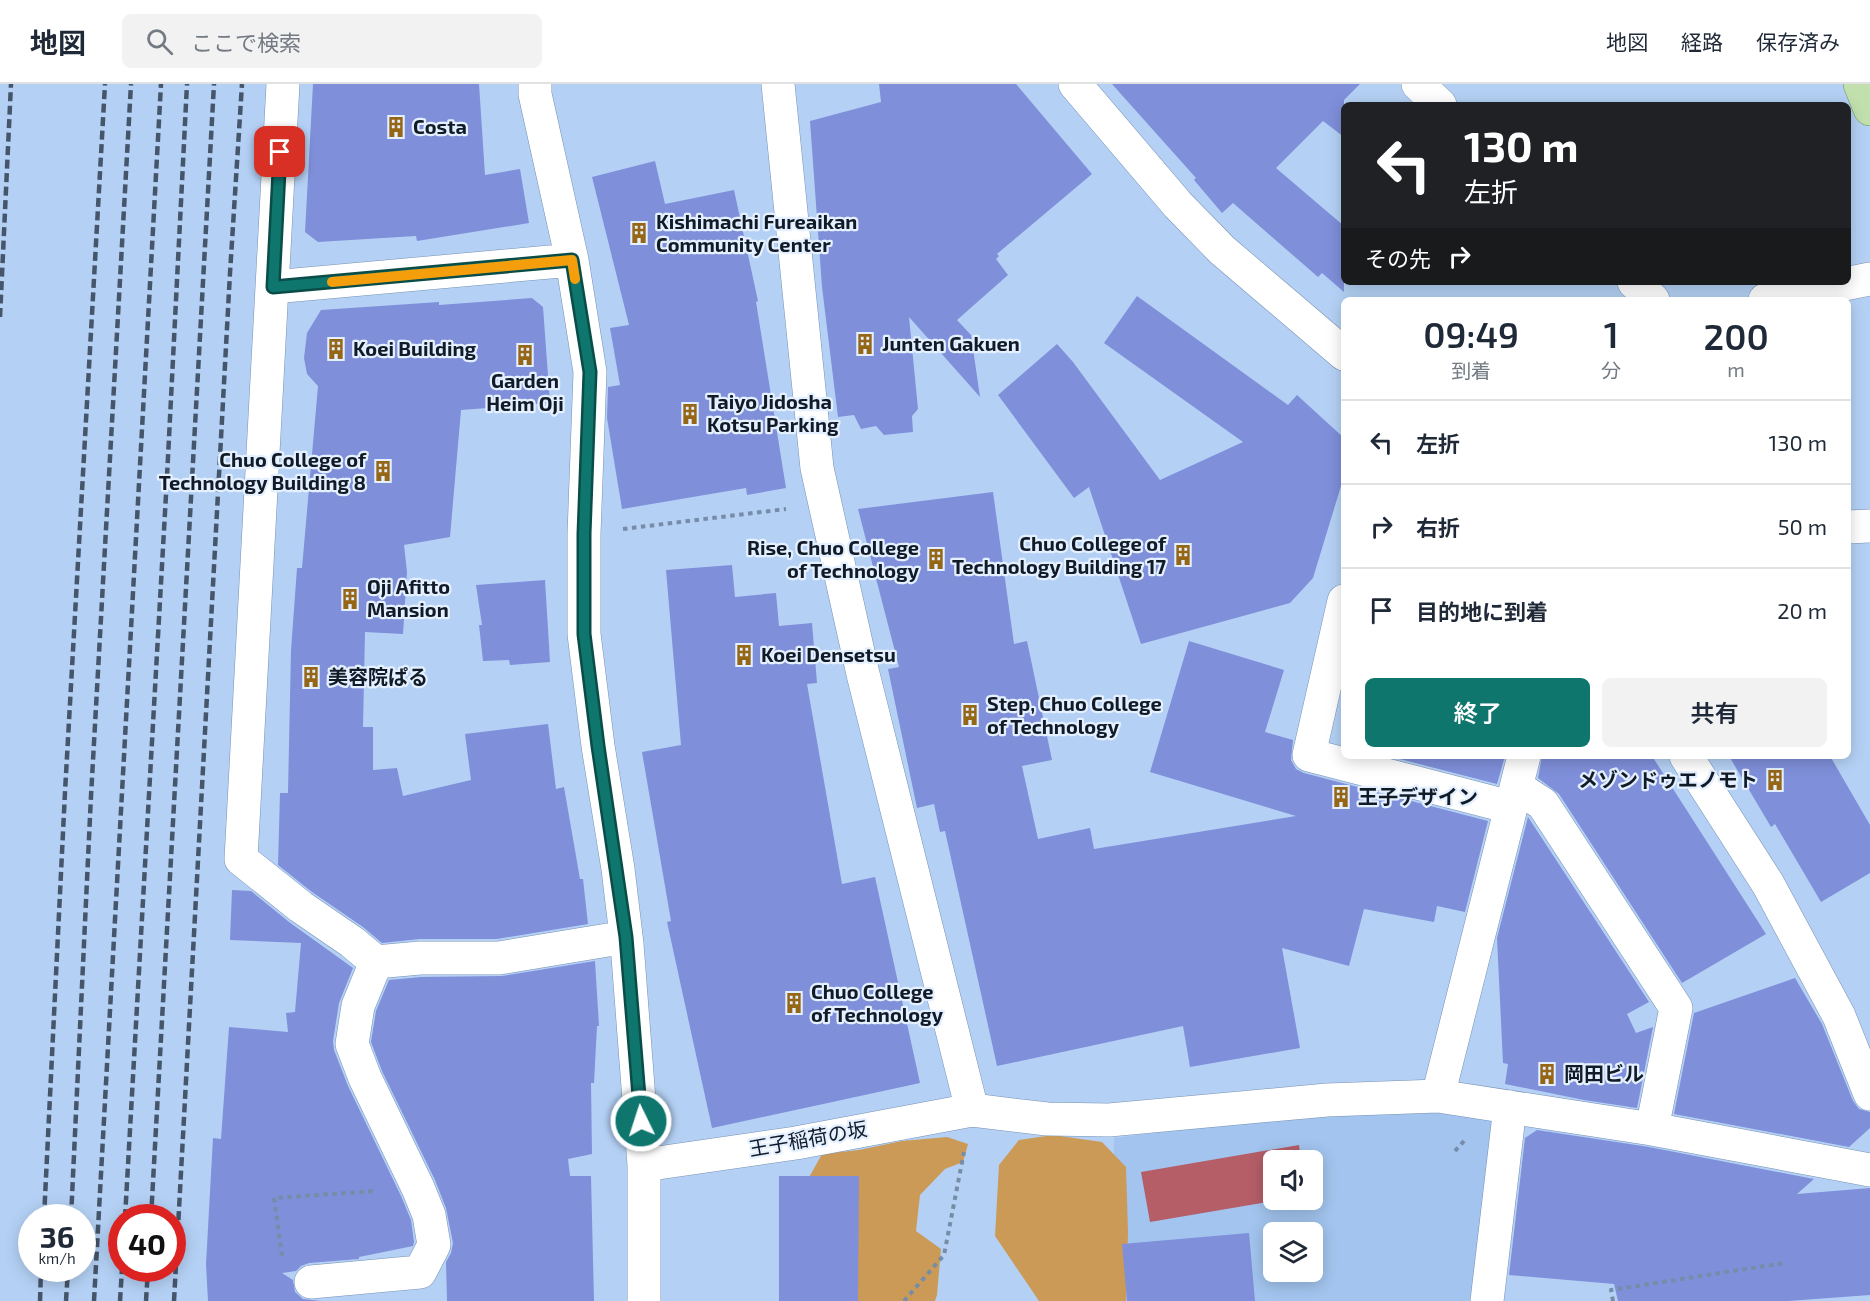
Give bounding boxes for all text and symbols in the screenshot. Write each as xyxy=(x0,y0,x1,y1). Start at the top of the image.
search box xyxy=(122,14,542,68)
text: 地図 xyxy=(30,25,86,59)
icon: search xyxy=(143,25,176,58)
text: ここで検索 xyxy=(191,29,301,55)
text: 地図 xyxy=(1606,29,1648,54)
text: 経路 xyxy=(1681,29,1723,54)
text: 保存済み xyxy=(1756,29,1840,54)
place label: Costa xyxy=(413,114,467,138)
building icon: Costa xyxy=(384,115,408,139)
text: 130 m xyxy=(1464,120,1579,170)
pin xyxy=(254,126,305,177)
icon: left xyxy=(1365,126,1443,204)
icon: arrive xyxy=(263,135,296,168)
text: 左折 xyxy=(1464,175,1518,207)
place label: Kishimachi Fureaikan Community Center xyxy=(656,209,857,257)
building icon: Kishimachi Fureaikan Community Center xyxy=(627,221,651,245)
icon: right xyxy=(1443,240,1476,273)
text: その先 xyxy=(1365,245,1431,271)
text: 09:49 xyxy=(1423,312,1519,355)
text: 1 xyxy=(1604,312,1619,355)
text: 200 xyxy=(1704,314,1769,357)
place label: Junten Gakuen xyxy=(882,331,1020,355)
building icon: Junten Gakuen xyxy=(853,332,877,356)
place label: Koei Building xyxy=(353,336,476,360)
building icon: Koei Building xyxy=(324,337,348,361)
building icon: Garden Heim Oji xyxy=(513,343,537,367)
text: m xyxy=(1727,357,1745,381)
text: 到着 xyxy=(1451,358,1491,382)
text: 分 xyxy=(1601,358,1621,382)
place label: Garden Heim Oji xyxy=(486,368,564,415)
place label: Taiyo Jidosha Kotsu Parking xyxy=(707,389,839,436)
building icon: Taiyo Jidosha Kotsu Parking xyxy=(678,402,702,426)
icon: left xyxy=(1365,426,1398,459)
text: 130 m xyxy=(1769,429,1827,455)
text: 左折 xyxy=(1416,430,1460,456)
place label: Chuo College of Technology Building 8 xyxy=(159,447,367,495)
building icon: Chuo College of Technology Building 8 xyxy=(371,459,395,483)
icon: right xyxy=(1365,510,1398,543)
text: 50 m xyxy=(1778,513,1827,539)
text: 右折 xyxy=(1416,514,1460,540)
place label: Chuo College of Technology Building 17 xyxy=(952,531,1167,579)
place label: Rise, Chuo College of Technology xyxy=(747,535,920,583)
building icon: Chuo College of Technology Building 17 xyxy=(1171,543,1195,567)
building icon: Rise, Chuo College of Technology xyxy=(924,547,948,571)
place label: Oji Afitto Mansion xyxy=(367,574,450,621)
building icon: Oji Afitto Mansion xyxy=(338,587,362,611)
icon: arrive xyxy=(1365,594,1398,627)
text: 20 m xyxy=(1777,597,1827,623)
text: 目的地に到着 xyxy=(1416,598,1548,624)
place label: Koei Densetsu xyxy=(761,642,896,666)
building icon: Koei Densetsu xyxy=(732,643,756,667)
place label: 美容院ぱる xyxy=(328,664,428,688)
building icon: 美容院ぱる xyxy=(299,665,323,689)
button: 終了 xyxy=(1365,678,1590,747)
button: 共有 xyxy=(1602,678,1827,747)
place label: Step, Chuo College of Technology xyxy=(987,691,1162,739)
building icon: Step, Chuo College of Technology xyxy=(958,703,982,727)
place label: メゾンドゥエノモト xyxy=(1578,767,1758,791)
building icon: メゾンドゥエノモト xyxy=(1763,768,1787,792)
place label: 王子デザイン xyxy=(1358,784,1478,808)
building icon: 王子デザイン xyxy=(1329,785,1353,809)
place label: Chuo College of Technology xyxy=(811,979,944,1027)
building icon: Chuo College of Technology xyxy=(782,991,806,1015)
place label: 岡田ビル xyxy=(1564,1061,1644,1085)
building icon: 岡田ビル xyxy=(1535,1062,1559,1086)
position arrow xyxy=(609,1089,673,1153)
street label: 王子稲荷の坂 xyxy=(747,1116,869,1160)
map controls xyxy=(1263,1150,1323,1282)
button: sound xyxy=(1263,1150,1323,1210)
speed limit sign: 40 xyxy=(108,1204,186,1282)
text: 36 xyxy=(40,1218,74,1254)
button: layers xyxy=(1263,1222,1323,1282)
text: km/h xyxy=(38,1249,76,1267)

